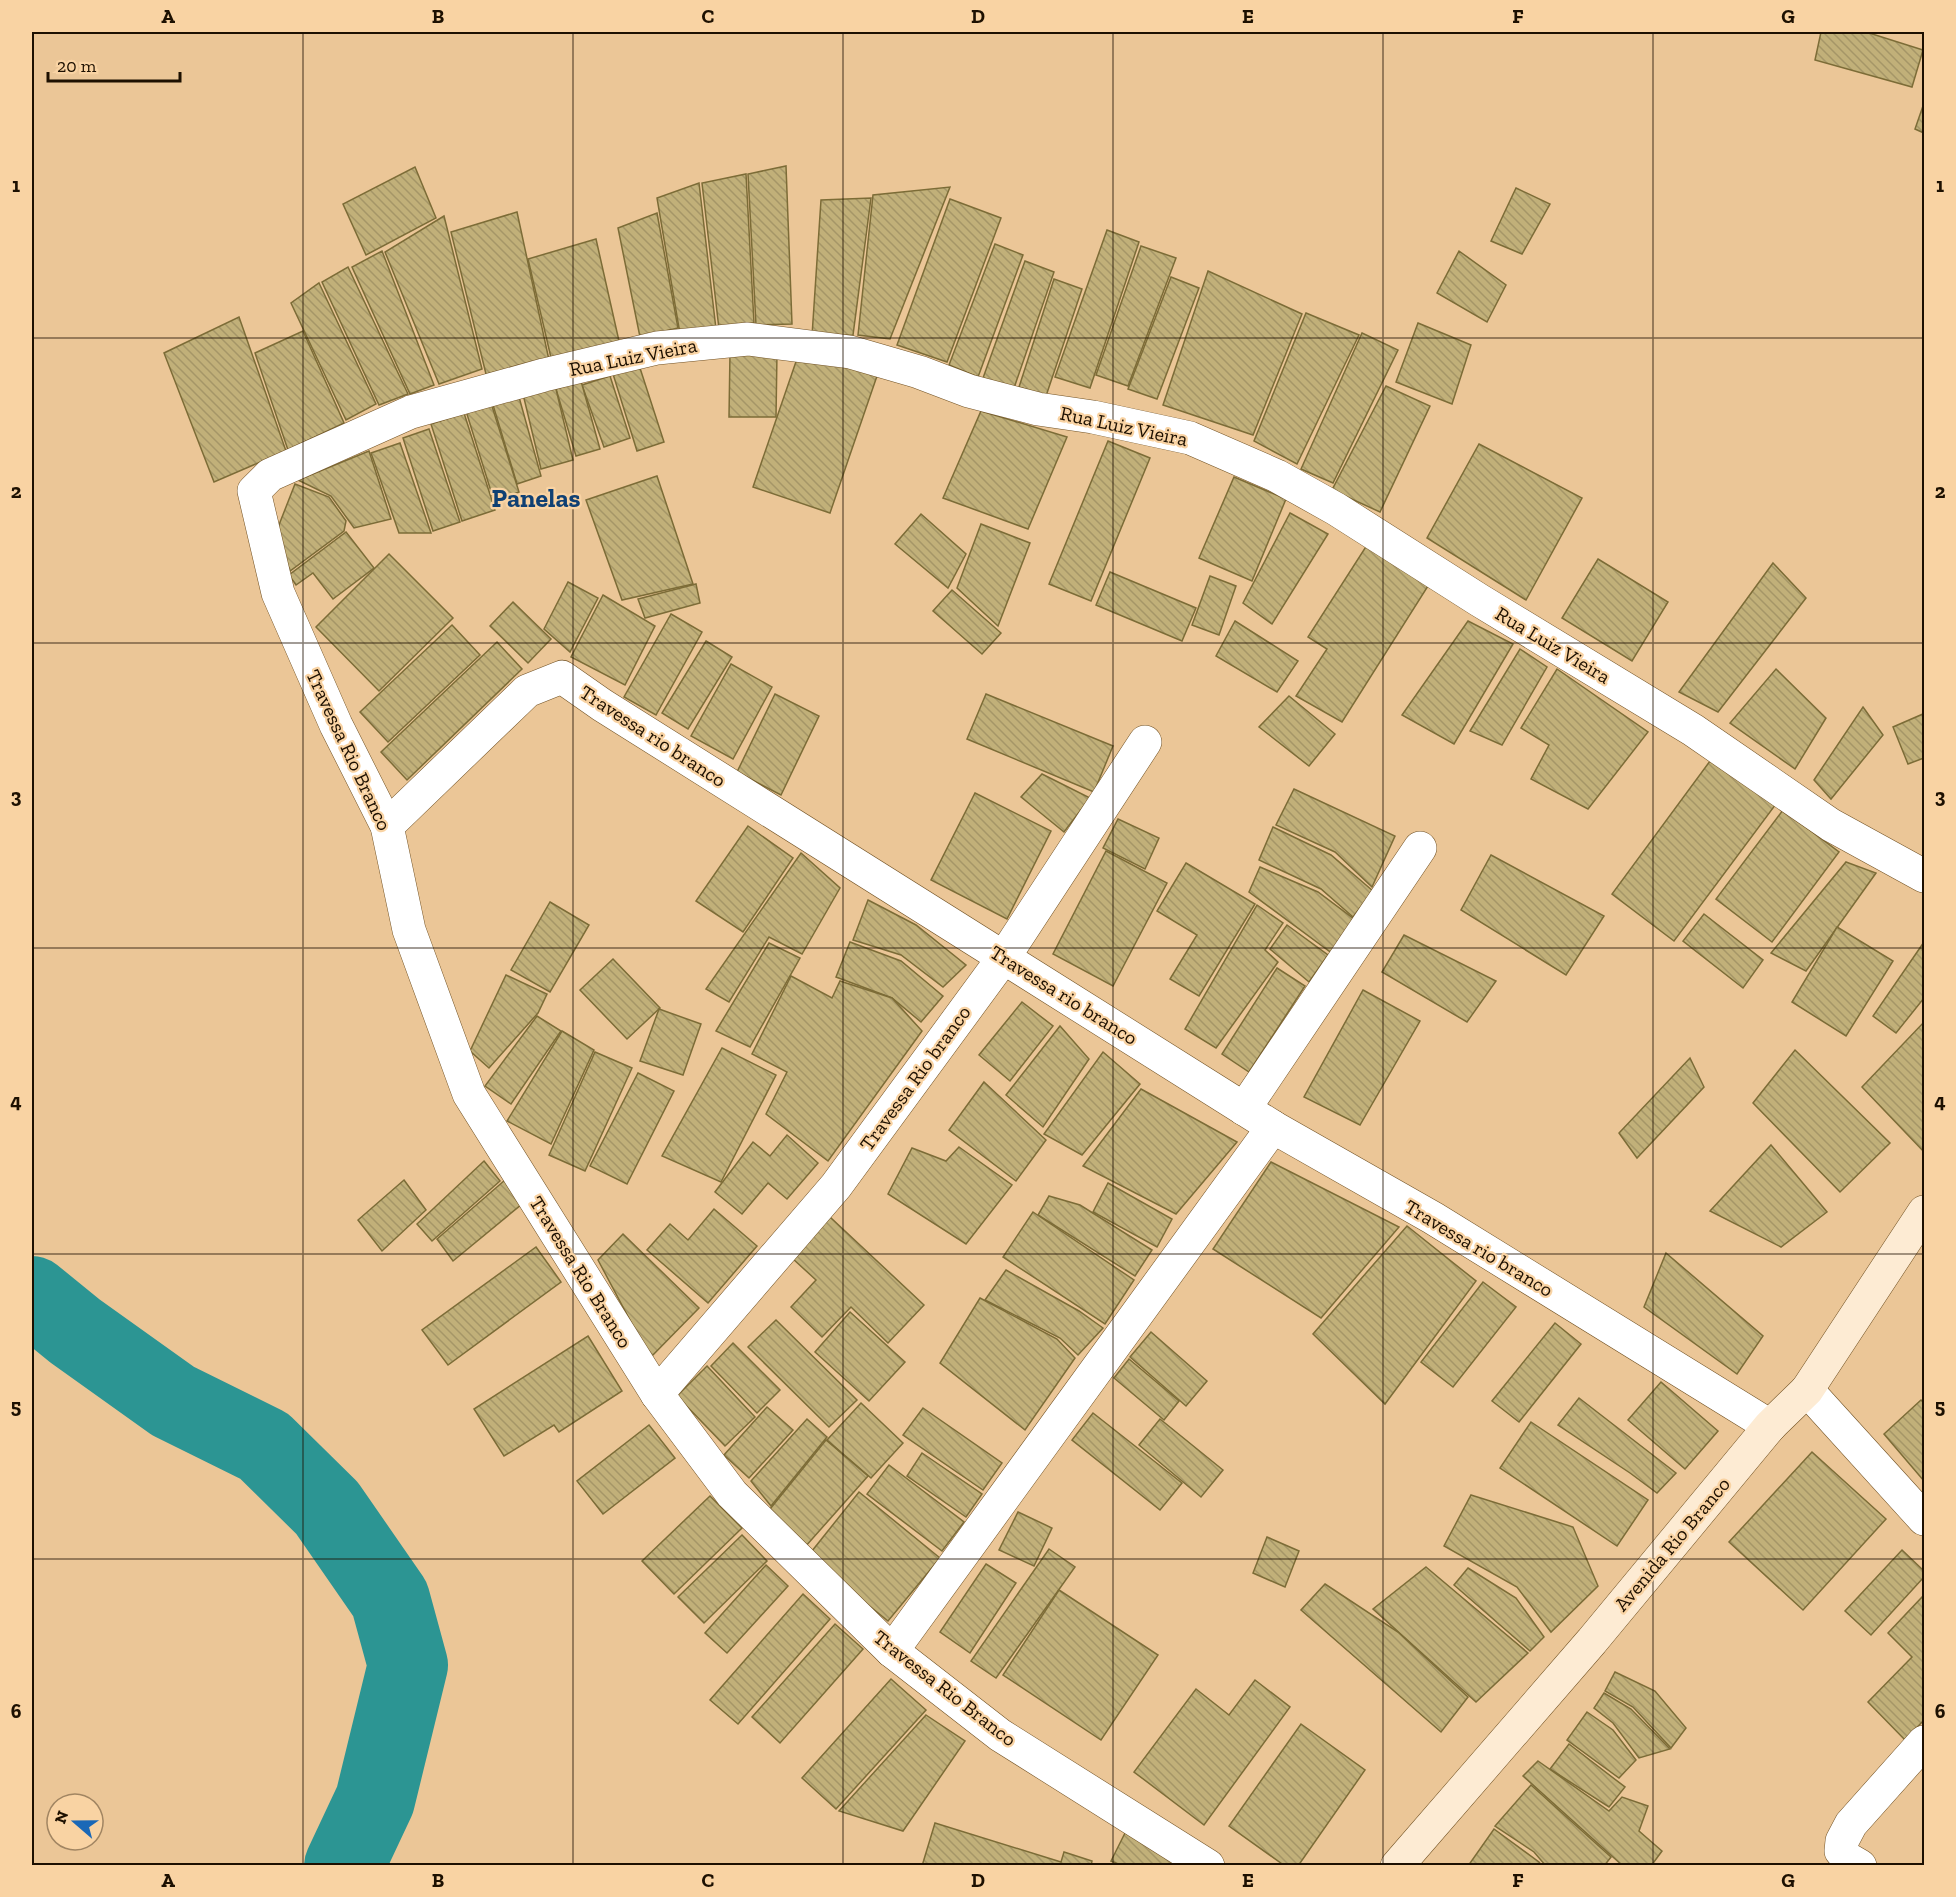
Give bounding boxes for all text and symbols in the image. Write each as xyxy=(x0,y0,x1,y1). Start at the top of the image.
text: A xyxy=(161,4,175,28)
text: B xyxy=(432,4,444,28)
text: C xyxy=(702,4,715,28)
text: D xyxy=(971,4,985,28)
text: E xyxy=(1242,4,1254,28)
text: F xyxy=(1512,4,1524,28)
text: G xyxy=(1781,4,1795,28)
scale bar xyxy=(48,45,180,83)
text: 20 m xyxy=(57,55,97,77)
text: 1 xyxy=(12,173,20,197)
text: 1 xyxy=(1936,173,1944,197)
street label: Rua Luiz Vieira xyxy=(567,333,699,381)
street label: Rua Luiz Vieira xyxy=(1058,401,1190,451)
text: 2 xyxy=(11,479,22,503)
text: 2 xyxy=(1935,479,1946,503)
district label: Panelas xyxy=(491,482,581,514)
street label: Rua Luiz Vieira xyxy=(1491,601,1615,689)
street label: Travessa Rio Branco xyxy=(301,666,397,834)
street label: Travessa rio branco xyxy=(576,680,730,792)
text: 3 xyxy=(11,784,22,808)
text: 3 xyxy=(1935,784,1946,808)
street label: Travessa rio branco xyxy=(986,940,1142,1050)
street label: Travessa Rio branco xyxy=(854,1001,976,1155)
text: 4 xyxy=(10,1089,22,1113)
text: 4 xyxy=(1934,1089,1946,1113)
street label: Travessa Rio Branco xyxy=(525,1192,637,1352)
street label: Travessa rio branco xyxy=(1400,1194,1558,1302)
text: 5 xyxy=(11,1394,21,1418)
text: 5 xyxy=(1935,1394,1945,1418)
street label: Avenida Rio Branco xyxy=(1609,1472,1735,1616)
street label: Travessa Rio Branco xyxy=(869,1625,1021,1751)
text: 6 xyxy=(11,1699,22,1723)
text: 6 xyxy=(1935,1699,1946,1723)
north arrow xyxy=(45,1792,105,1852)
text: N xyxy=(50,1808,72,1826)
text: A xyxy=(161,1868,175,1892)
text: B xyxy=(432,1868,444,1892)
text: C xyxy=(702,1868,715,1892)
text: D xyxy=(971,1868,985,1892)
text: E xyxy=(1242,1868,1254,1892)
text: F xyxy=(1512,1868,1524,1892)
text: G xyxy=(1781,1868,1795,1892)

